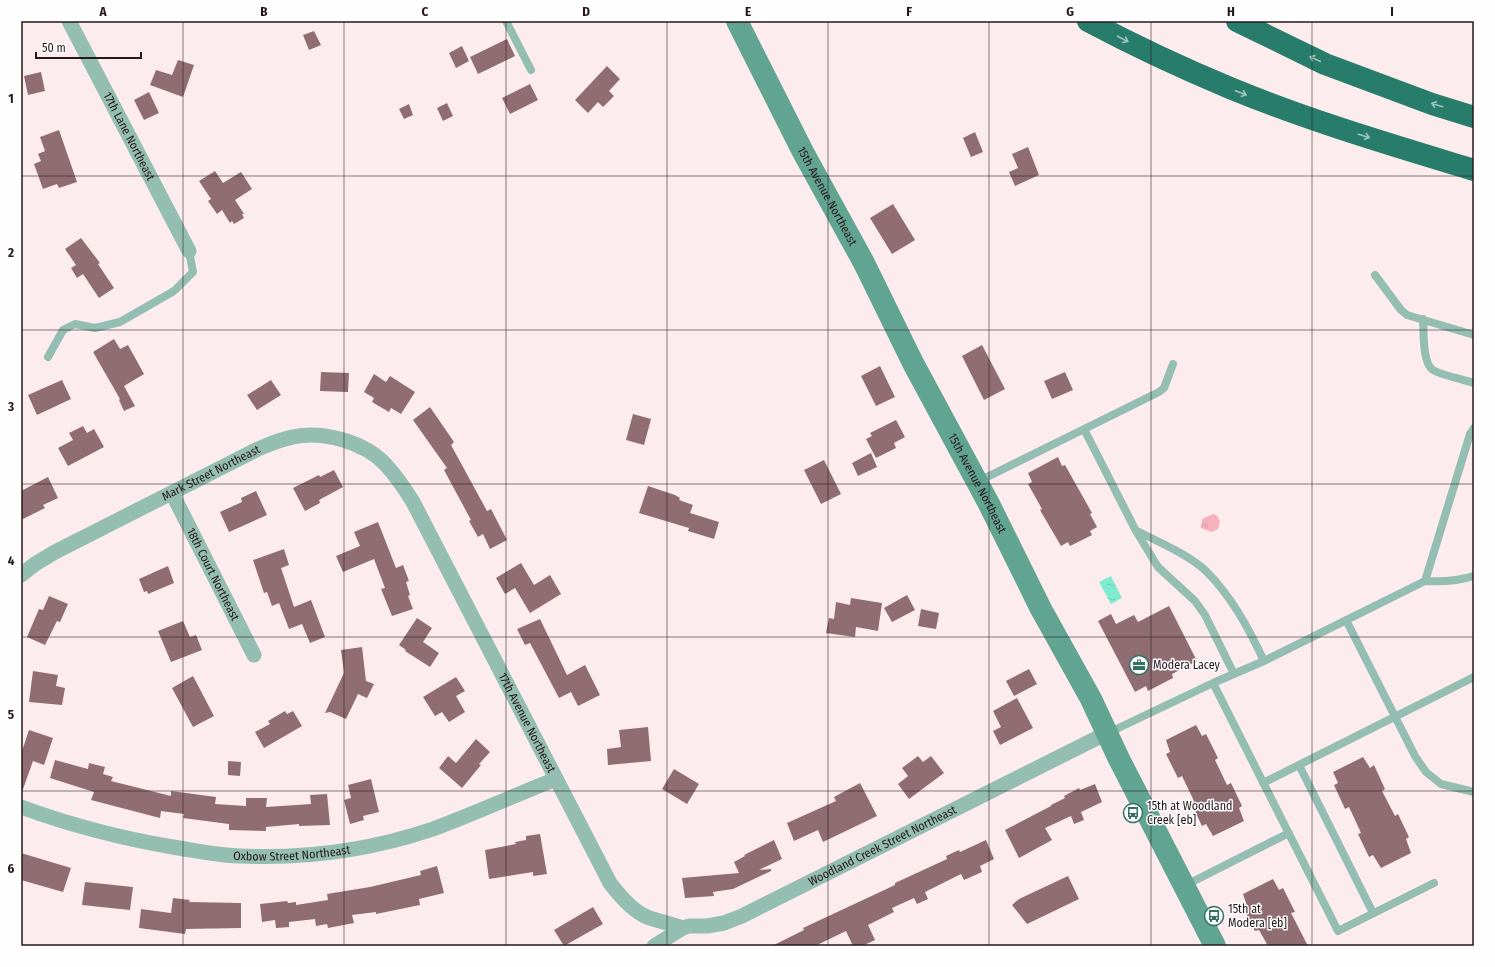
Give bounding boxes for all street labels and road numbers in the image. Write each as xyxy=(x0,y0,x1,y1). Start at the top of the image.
street label: 17th Lane Northeast xyxy=(100,90,158,183)
street label: 15th Avenue Northeast xyxy=(794,144,860,248)
street label: 15th Avenue Northeast xyxy=(945,431,1009,535)
street label: Mark Street Northeast xyxy=(160,442,262,504)
street label: 18th Court Northeast xyxy=(184,526,242,623)
street label: 17th Avenue Northeast xyxy=(496,670,559,775)
street label: Woodland Creek Street Northeast xyxy=(806,803,959,889)
street label: Oxbow Street Northeast xyxy=(233,843,351,864)

